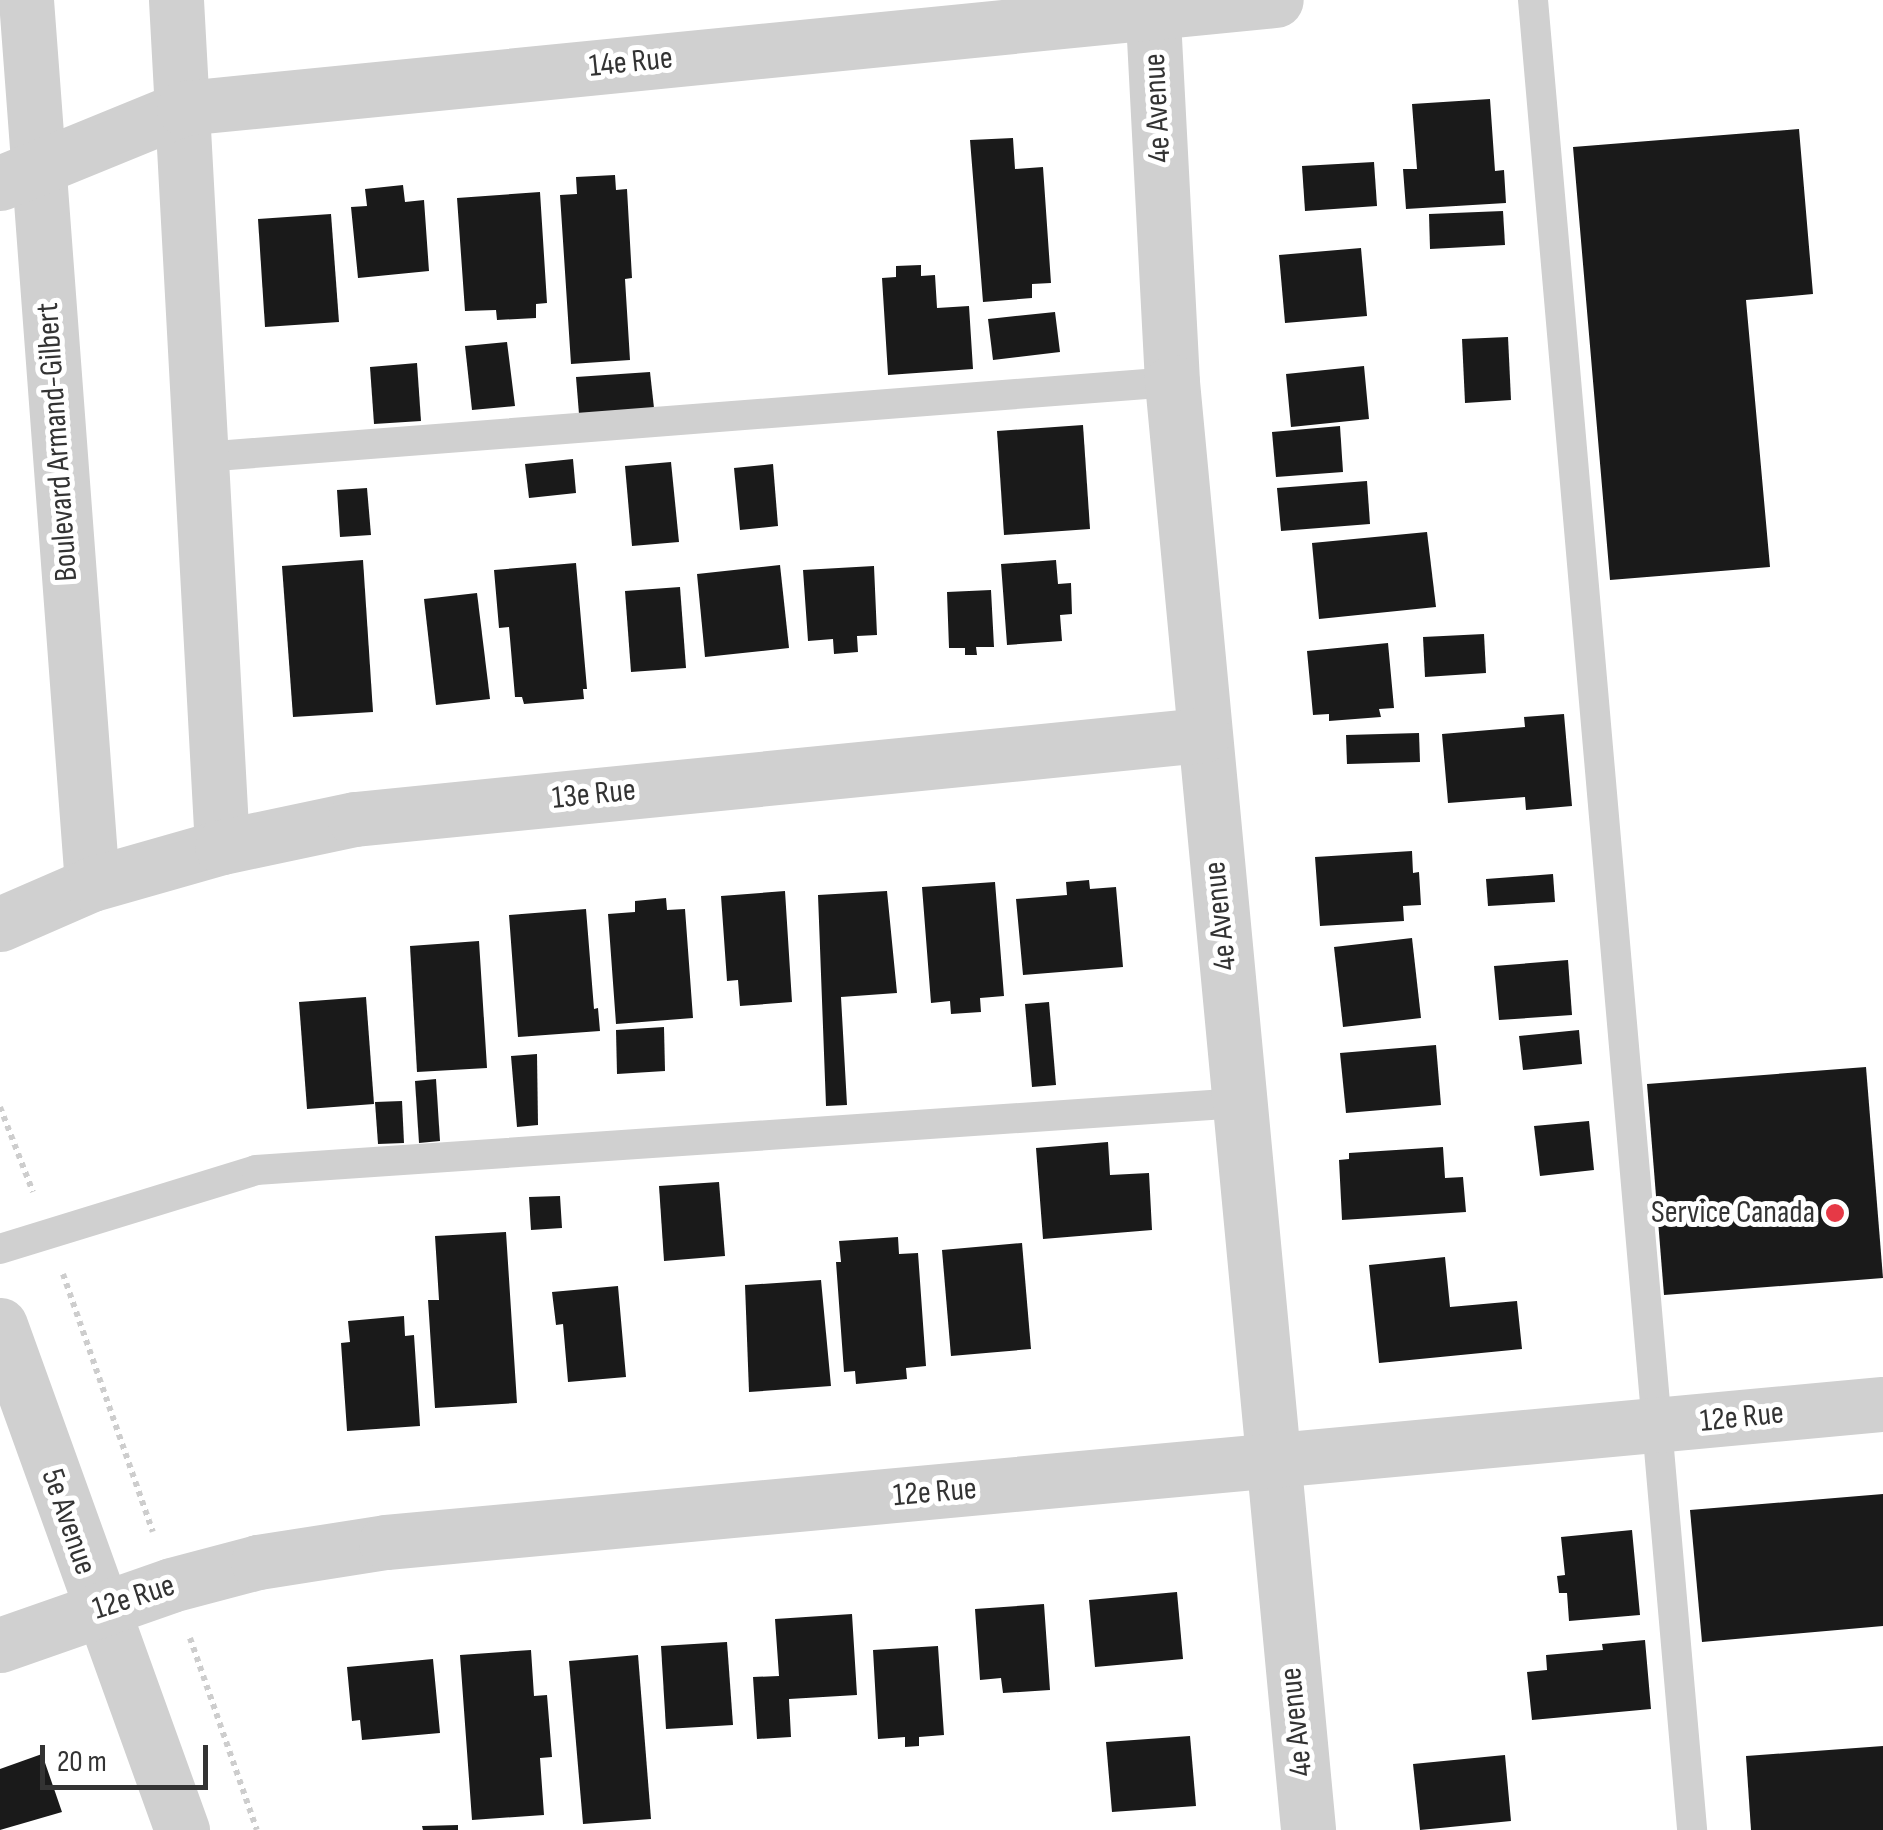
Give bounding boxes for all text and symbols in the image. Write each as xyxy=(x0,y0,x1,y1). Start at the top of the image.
street label: 14e Rue xyxy=(587,40,675,86)
street label: 4e Avenue xyxy=(1136,52,1180,164)
street label: Boulevard Armand-Gilbert xyxy=(29,301,87,583)
street label: 13e Rue xyxy=(550,772,638,818)
street label: 4e Avenue xyxy=(1196,860,1246,972)
place label: Service Canada xyxy=(1651,1194,1815,1232)
marker: Service Canada xyxy=(1824,1202,1846,1224)
street label: 12e Rue xyxy=(1698,1395,1786,1441)
street label: 5e Avenue xyxy=(32,1464,104,1580)
street label: 12e Rue xyxy=(892,1470,978,1516)
street label: 12e Rue xyxy=(88,1567,180,1629)
street label: 4e Avenue xyxy=(1272,1666,1322,1778)
scale bar xyxy=(45,1725,212,1787)
text: 20 m xyxy=(57,1744,107,1780)

